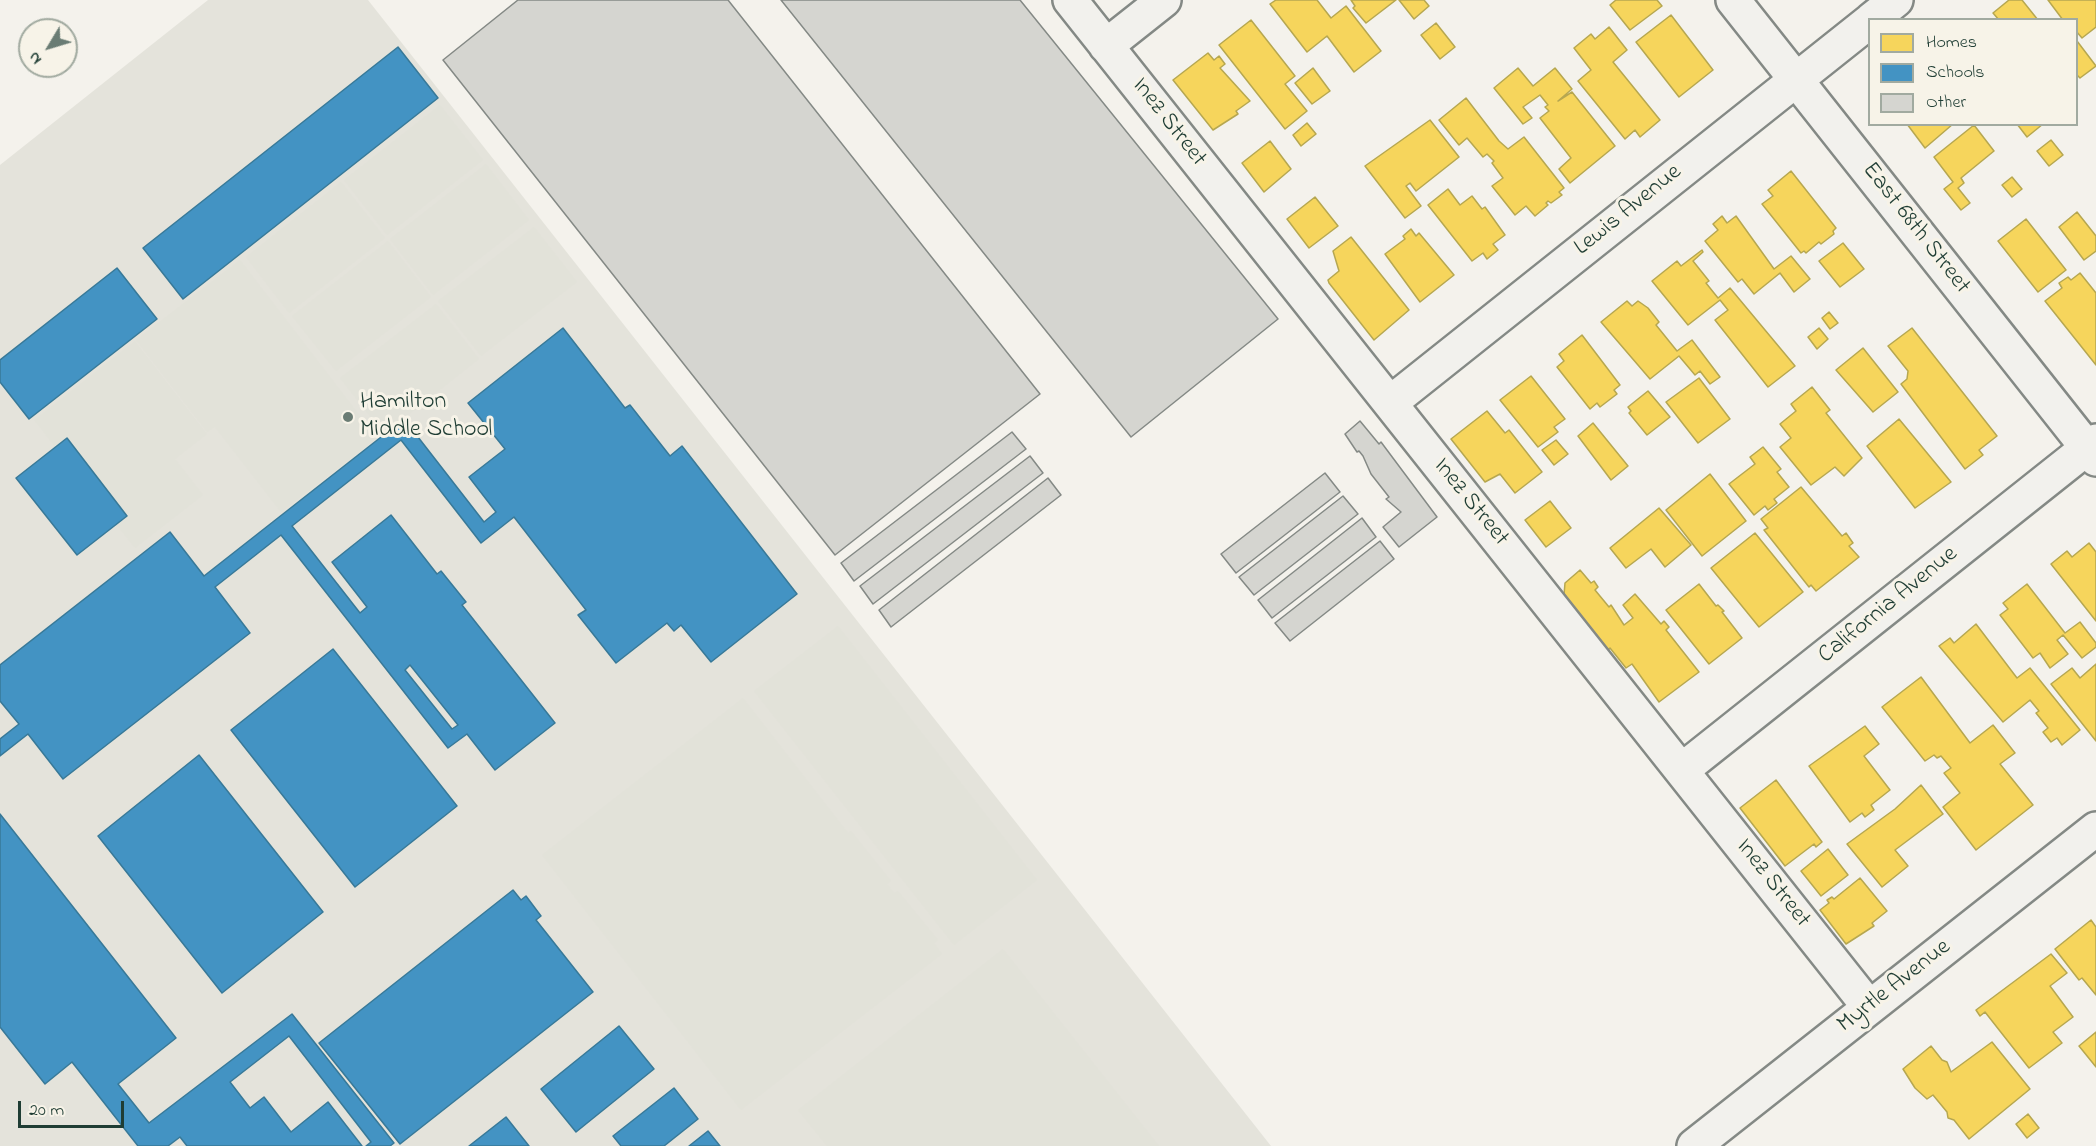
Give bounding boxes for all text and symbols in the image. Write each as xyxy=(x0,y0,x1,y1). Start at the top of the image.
north arrow xyxy=(18,18,78,78)
legend xyxy=(1868,18,2078,126)
text: Homes xyxy=(1926,30,1977,56)
text: N xyxy=(23,46,48,69)
text: Schools xyxy=(1926,60,1984,86)
street label: Inez Street xyxy=(1124,73,1212,173)
text: Other xyxy=(1926,90,1966,116)
street label: East 68th Street xyxy=(1855,157,1975,301)
street label: Lewis Avenue xyxy=(1570,159,1688,263)
place label: Hamilton Middle School xyxy=(360,389,492,445)
marker: Hamilton Middle School xyxy=(341,410,355,424)
street label: Inez Street xyxy=(1426,453,1514,553)
street label: California Avenue xyxy=(1814,541,1964,671)
street label: Inez Street xyxy=(1728,834,1816,934)
street label: Myrtle Avenue xyxy=(1833,934,1957,1040)
scale bar xyxy=(21,1089,128,1127)
text: 20 m xyxy=(29,1098,64,1124)

